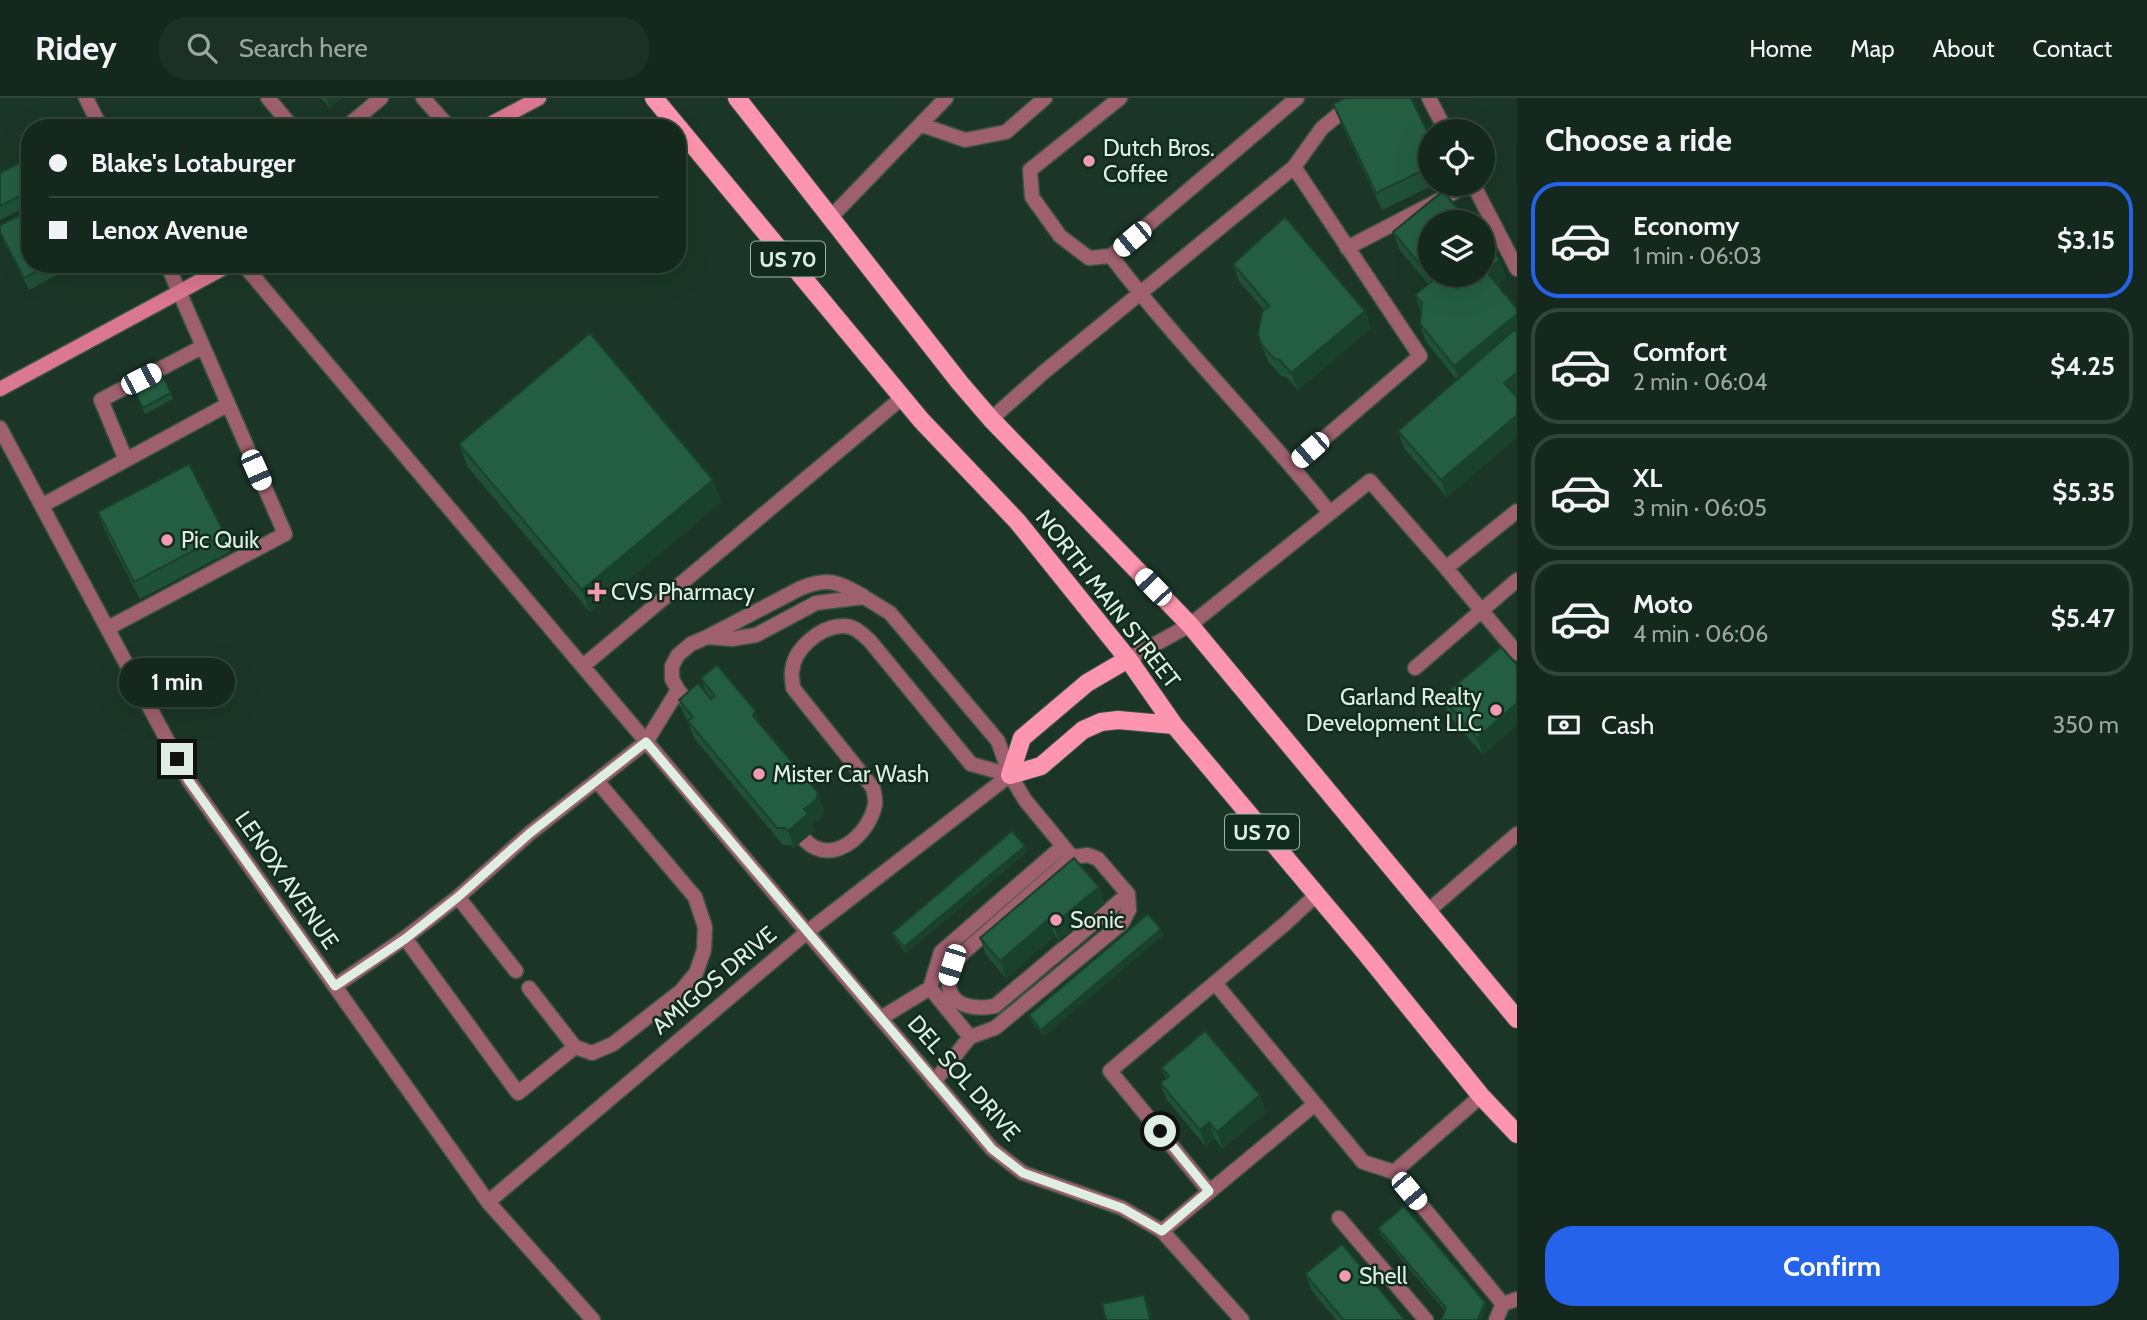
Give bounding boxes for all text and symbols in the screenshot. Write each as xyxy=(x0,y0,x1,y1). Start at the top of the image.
search box xyxy=(159,17,649,80)
text: Ridey xyxy=(35,28,117,68)
icon: search xyxy=(183,29,221,67)
text: Search here xyxy=(239,32,368,64)
text: Home xyxy=(1749,34,1812,63)
text: Map xyxy=(1850,34,1895,63)
text: About xyxy=(1933,34,1995,63)
text: Contact xyxy=(2033,34,2112,63)
map controls xyxy=(1418,119,1495,287)
button: locate xyxy=(1418,119,1495,196)
text: Choose a ride xyxy=(1545,120,1732,159)
place label: Dutch Bros. Coffee xyxy=(1103,134,1215,188)
text: Blake's Lotaburger xyxy=(91,147,295,179)
marker: Dutch Bros. Coffee xyxy=(1081,153,1097,169)
icon: car xyxy=(1549,209,1612,272)
button: layers xyxy=(1418,210,1495,287)
text: Economy xyxy=(1633,210,1739,242)
text: Lenox Avenue xyxy=(91,214,248,246)
car xyxy=(1110,217,1155,261)
text: $3.15 xyxy=(2057,224,2115,256)
road number: US 70 xyxy=(751,242,825,276)
text: 1 min · 06:03 xyxy=(1633,242,1762,270)
icon: car xyxy=(1549,335,1612,398)
text: Comfort xyxy=(1633,336,1727,368)
text: $4.25 xyxy=(2050,350,2115,382)
car xyxy=(118,360,165,398)
text: 2 min · 06:04 xyxy=(1633,368,1767,396)
car xyxy=(1288,428,1333,472)
car xyxy=(238,447,275,493)
icon: car xyxy=(1549,461,1612,524)
text: XL xyxy=(1633,462,1662,494)
text: $5.35 xyxy=(2052,476,2115,508)
text: 3 min · 06:05 xyxy=(1633,494,1767,522)
street label: NORTH MAIN STREET xyxy=(1030,504,1186,694)
place label: Pic Quik xyxy=(181,526,260,554)
marker: Pic Quik xyxy=(159,532,175,548)
car xyxy=(1131,565,1176,609)
place label: CVS Pharmacy xyxy=(611,578,755,606)
marker: CVS Pharmacy xyxy=(589,584,605,600)
icon: car xyxy=(1549,587,1612,650)
text: Moto xyxy=(1633,588,1693,620)
text: $5.47 xyxy=(2051,602,2115,634)
text: 4 min · 06:06 xyxy=(1633,620,1768,648)
callout: 1 min xyxy=(119,658,235,706)
text: 1 min xyxy=(151,668,203,696)
place label: Garland Realty Development LLC xyxy=(1306,683,1482,737)
marker: Garland Realty Development LLC xyxy=(1488,702,1504,718)
icon: cash xyxy=(1545,706,1583,744)
text: Cash xyxy=(1601,709,1654,741)
text: 350 m xyxy=(2053,711,2119,739)
route end xyxy=(161,743,193,775)
place label: Mister Car Wash xyxy=(773,760,929,788)
marker: Mister Car Wash xyxy=(751,766,767,782)
street label: LENOX AVENUE xyxy=(229,806,345,954)
road number: US 70 xyxy=(1225,814,1299,850)
place label: Sonic xyxy=(1070,906,1124,934)
marker: Sonic xyxy=(1048,912,1064,928)
street label: AMIGOS DRIVE xyxy=(646,920,782,1040)
car xyxy=(936,942,969,988)
street label: DEL SOL DRIVE xyxy=(902,1009,1026,1147)
route start xyxy=(1144,1115,1176,1147)
car xyxy=(1388,1168,1431,1214)
button: Confirm xyxy=(1545,1226,2119,1306)
place label: Shell xyxy=(1359,1262,1408,1290)
marker: Shell xyxy=(1337,1268,1353,1284)

